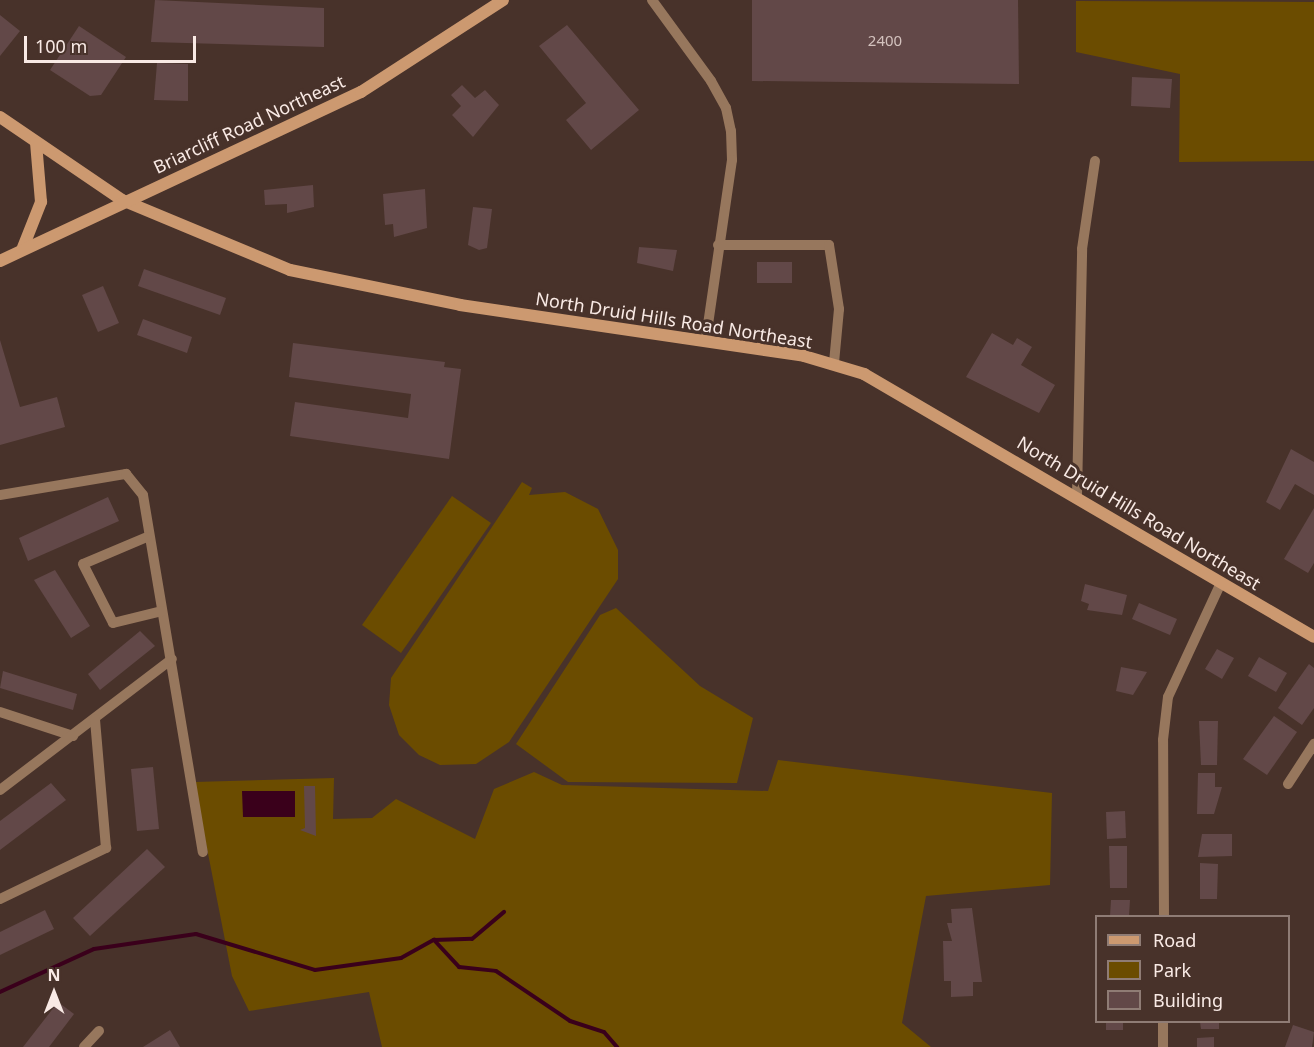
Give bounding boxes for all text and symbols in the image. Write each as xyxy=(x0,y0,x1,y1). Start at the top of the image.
scale bar xyxy=(27,24,200,62)
house number: 2400 xyxy=(868,32,902,50)
text: 100 m xyxy=(35,34,87,58)
street label: Briarcliff Road Northeast xyxy=(150,70,348,178)
street label: North Druid Hills Road Northeast xyxy=(534,287,814,353)
street label: North Druid Hills Road Northeast xyxy=(1013,432,1265,594)
legend xyxy=(1095,915,1290,1023)
text: Road xyxy=(1153,928,1196,952)
text: Park xyxy=(1153,958,1191,982)
north arrow xyxy=(24,963,84,1023)
text: N xyxy=(47,964,61,986)
text: Building xyxy=(1153,988,1223,1012)

